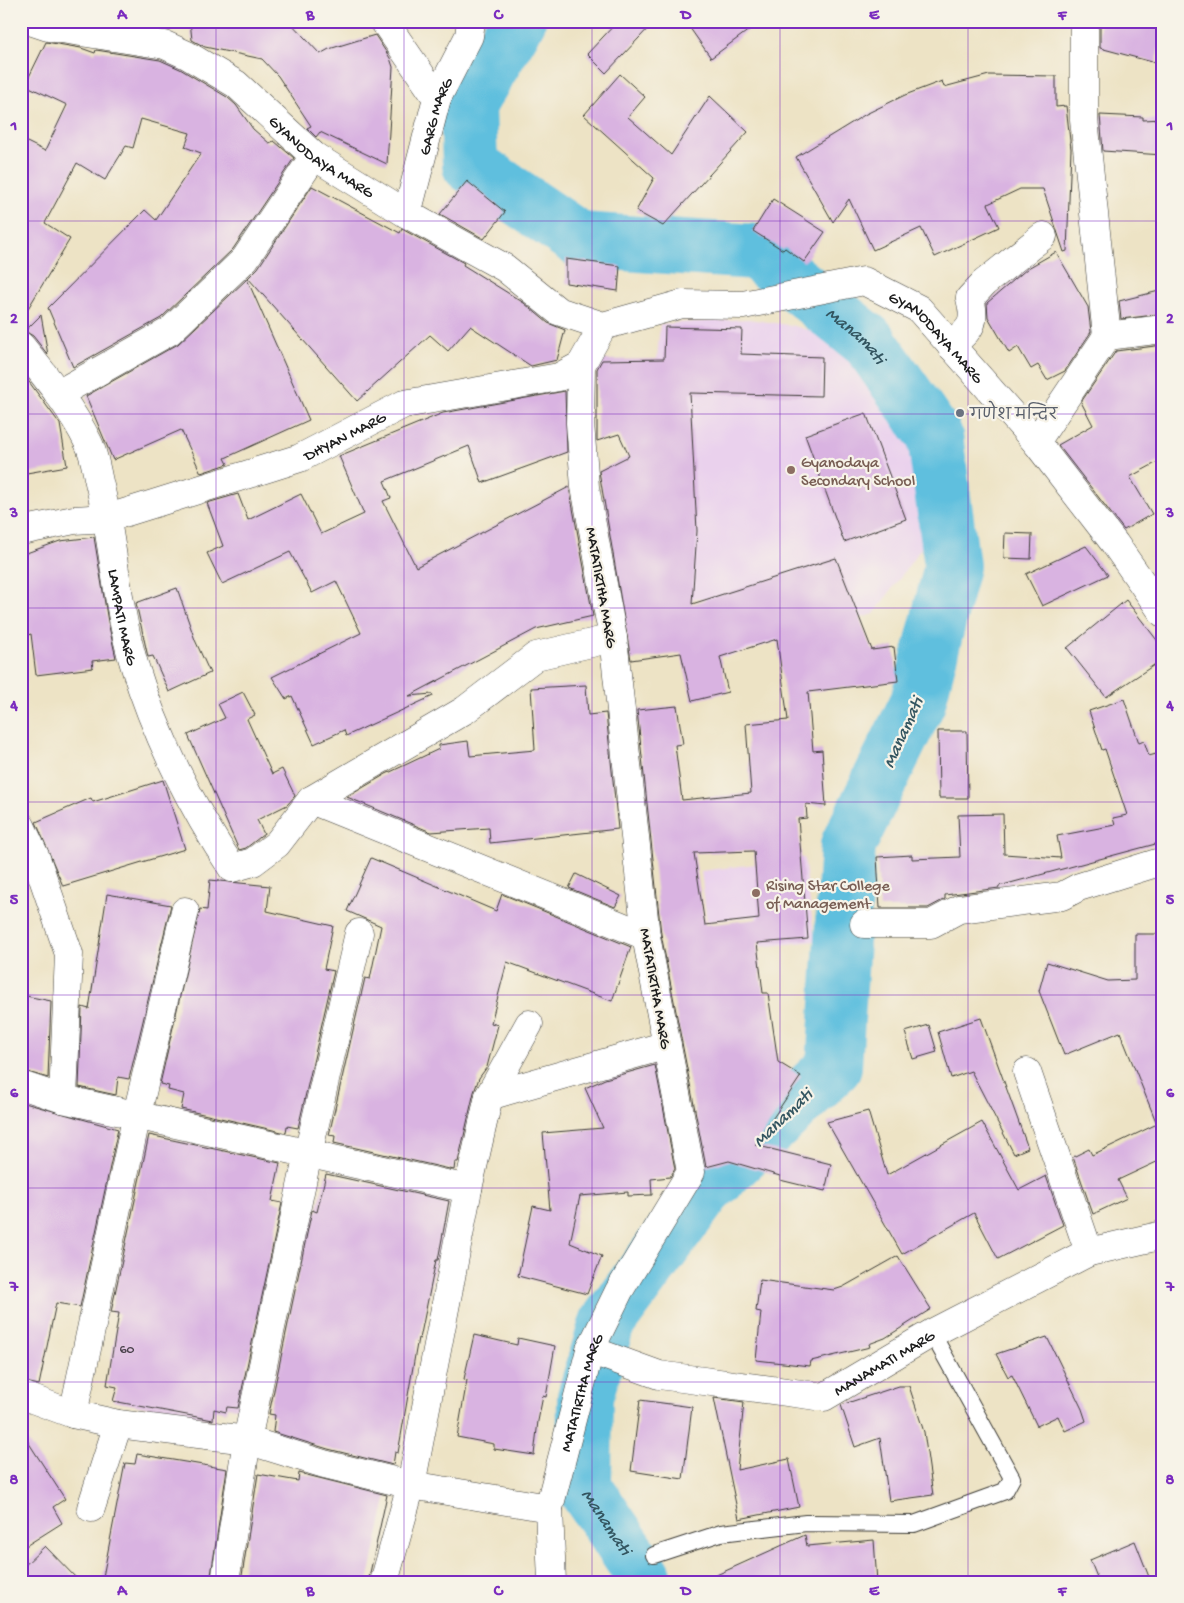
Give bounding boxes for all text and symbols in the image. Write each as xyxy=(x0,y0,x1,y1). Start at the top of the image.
text: A xyxy=(116,7,128,26)
text: B xyxy=(305,7,315,26)
text: C xyxy=(493,7,504,26)
text: D xyxy=(679,7,692,26)
text: E xyxy=(869,7,880,26)
text: F xyxy=(1057,7,1068,26)
street label: GARG MARG xyxy=(417,74,459,158)
street label: GYANODAYA MARG xyxy=(263,113,377,204)
text: 1 xyxy=(10,118,17,137)
text: 1 xyxy=(1166,118,1173,137)
street label: GYANODAYA MARG xyxy=(884,289,986,389)
water label: Manamati xyxy=(821,304,890,371)
text: 2 xyxy=(10,311,18,330)
text: 2 xyxy=(1166,311,1174,330)
place label: गणेश मन्दिर xyxy=(969,400,1059,426)
marker: गणेश मन्दिर xyxy=(954,407,966,419)
street label: DHYAN MARG xyxy=(301,409,391,468)
place label: Gyanodaya Secondary School xyxy=(801,455,915,492)
marker: Gyanodaya Secondary School xyxy=(785,464,797,476)
text: 3 xyxy=(9,505,18,524)
text: 3 xyxy=(1165,505,1174,524)
street label: MATATIRTHA MARG xyxy=(580,526,620,650)
street label: LAMPATI MARG xyxy=(102,568,140,669)
water label: Manamati xyxy=(879,693,930,772)
text: 4 xyxy=(9,698,18,717)
text: 4 xyxy=(1165,698,1174,717)
place label: Rising Star College of Management xyxy=(766,878,890,915)
marker: Rising Star College of Management xyxy=(750,887,762,899)
text: 5 xyxy=(10,892,19,911)
text: 5 xyxy=(1166,892,1175,911)
street label: MATATIRTHA MARG xyxy=(634,927,674,1051)
water label: Manamati xyxy=(749,1084,820,1152)
text: 6 xyxy=(10,1085,19,1104)
text: 6 xyxy=(1166,1085,1175,1104)
text: 7 xyxy=(9,1279,19,1298)
text: 7 xyxy=(1165,1279,1175,1298)
street label: MANAMATI MARG xyxy=(831,1327,940,1402)
street label: MATATIRTHA MARG xyxy=(558,1331,610,1454)
house number: 60 xyxy=(119,1342,135,1359)
text: 8 xyxy=(10,1472,19,1491)
text: 8 xyxy=(1166,1472,1175,1491)
water label: Manamati xyxy=(576,1486,636,1562)
text: A xyxy=(116,1583,128,1602)
text: B xyxy=(305,1583,315,1602)
text: C xyxy=(493,1583,504,1602)
text: D xyxy=(679,1583,692,1602)
text: E xyxy=(869,1583,880,1602)
text: F xyxy=(1057,1583,1068,1602)

